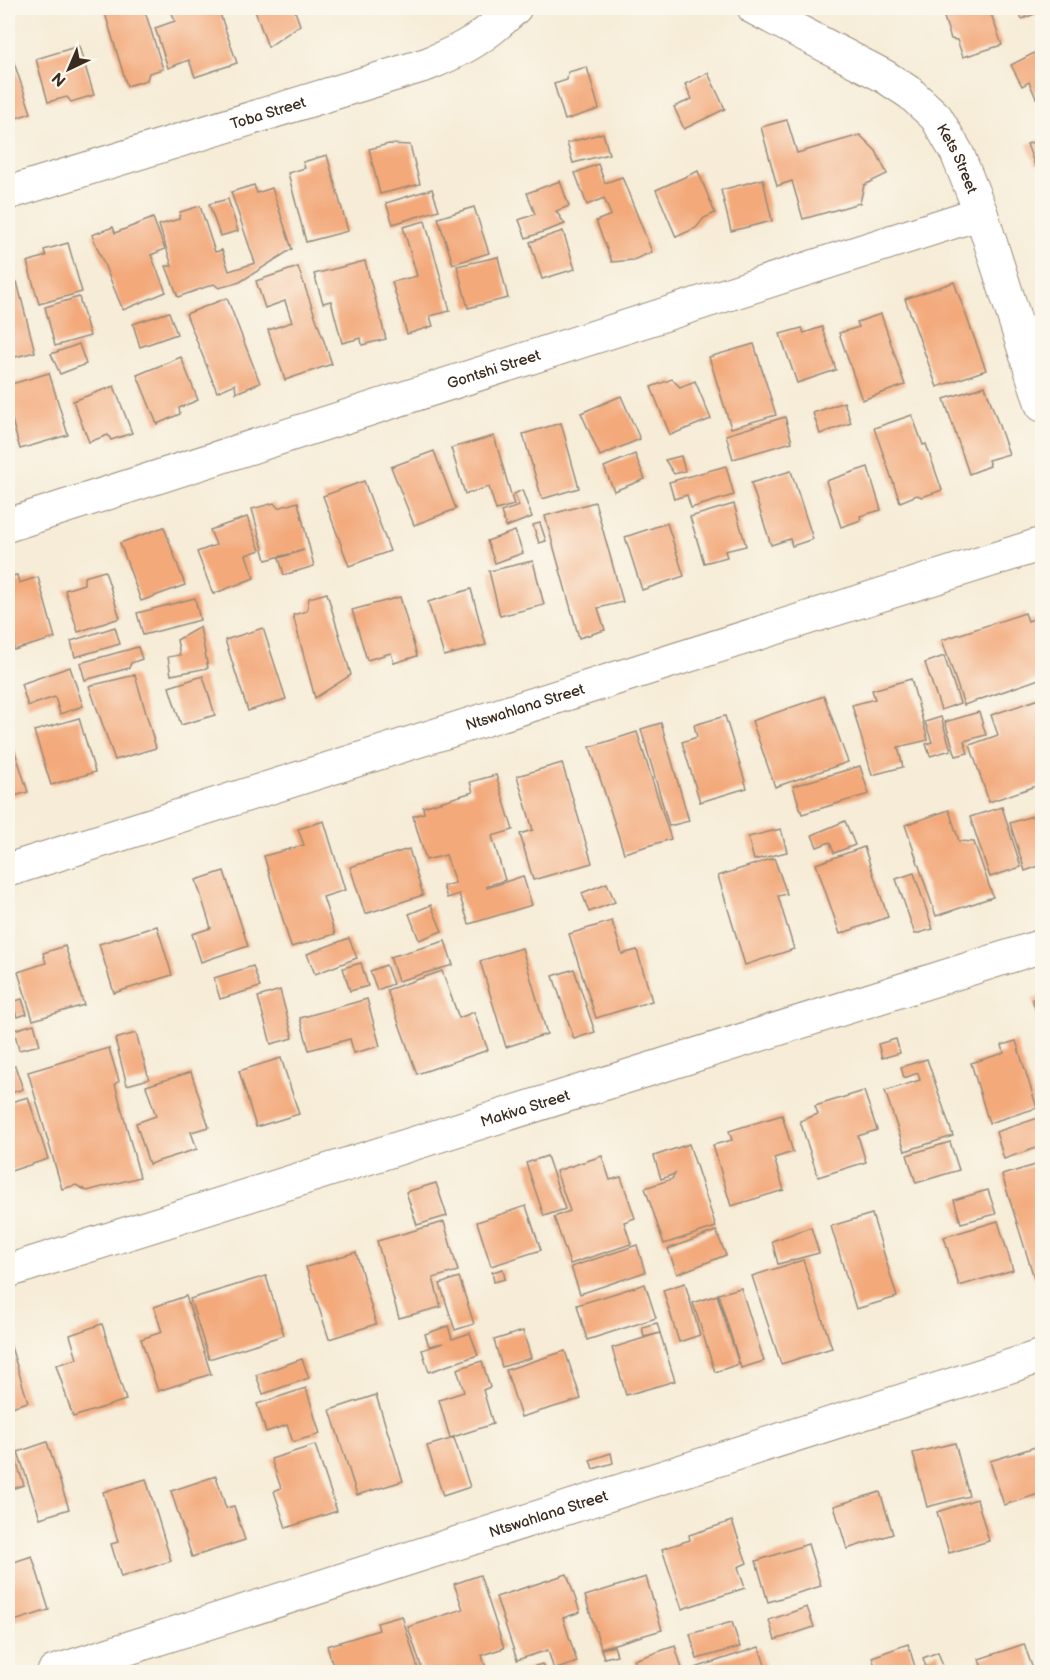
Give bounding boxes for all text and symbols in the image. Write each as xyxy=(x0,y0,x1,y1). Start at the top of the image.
north arrow xyxy=(39,39,99,99)
text: N xyxy=(49,68,71,90)
street label: Toba Street xyxy=(228,93,308,134)
street label: Kets Street xyxy=(932,120,982,197)
street label: Gontshi Street xyxy=(445,345,543,393)
street label: Ntswahlana Street xyxy=(463,679,587,735)
street label: Makiva Street xyxy=(478,1085,572,1131)
street label: Ntswahlana Street xyxy=(487,1486,610,1542)

